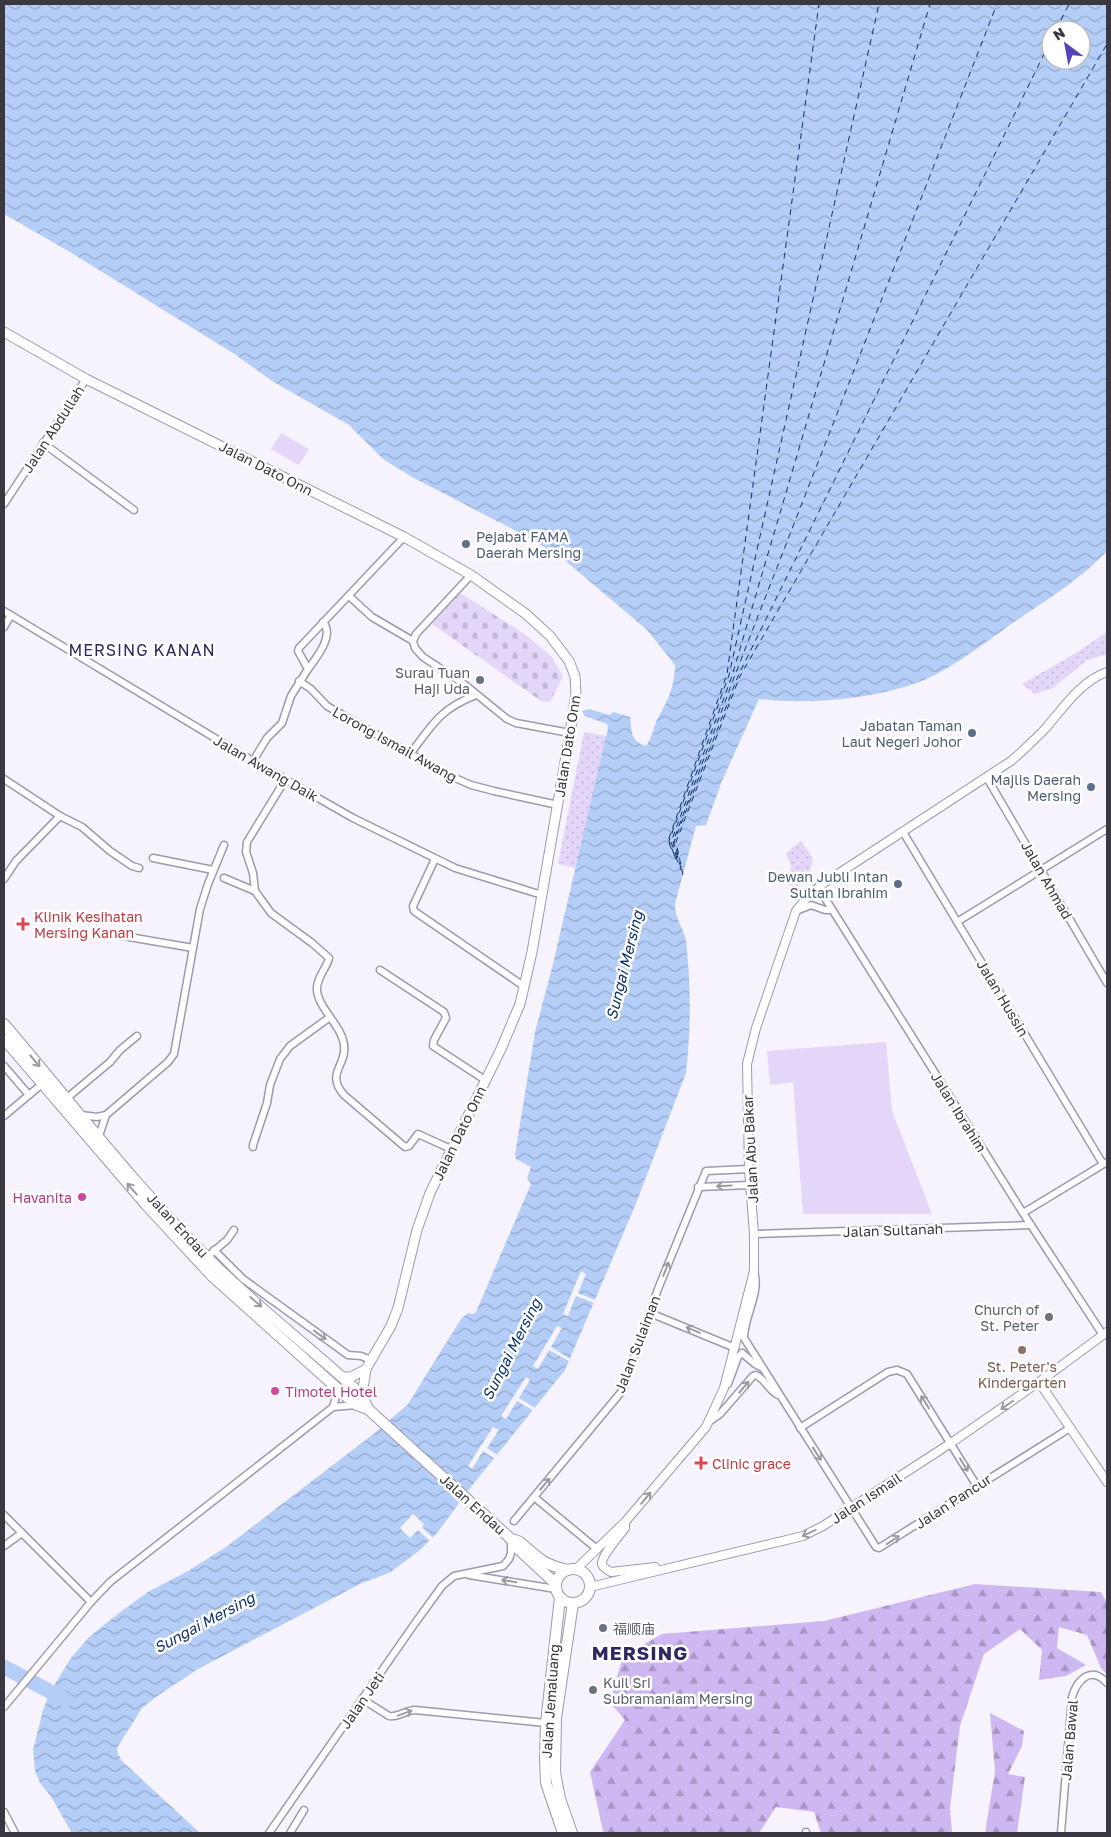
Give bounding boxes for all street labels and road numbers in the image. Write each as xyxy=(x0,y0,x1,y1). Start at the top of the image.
street label: Jalan Abdullah xyxy=(18,382,88,476)
street label: Jalan Dato Onn xyxy=(216,437,316,499)
street label: Jalan Dato Onn xyxy=(551,694,583,798)
street label: Lorong Ismail Awang xyxy=(330,703,460,785)
street label: Jalan Awang Daik xyxy=(211,731,321,805)
street label: Jalan Ahmad xyxy=(1018,838,1076,922)
street label: Jalan Hussin xyxy=(973,957,1033,1039)
street label: Jalan Ibrahim xyxy=(928,1069,990,1155)
street label: Jalan Dato Onn xyxy=(429,1083,489,1183)
street label: Jalan Abu Bakar xyxy=(739,1094,761,1204)
street label: Jalan Endau xyxy=(144,1189,212,1261)
street label: Jalan Sultanah xyxy=(843,1220,943,1240)
street label: Jalan Sulaiman xyxy=(611,1293,663,1395)
street label: Jalan Ismail xyxy=(828,1469,904,1527)
street label: Jalan Endau xyxy=(437,1470,509,1538)
street label: Jalan Pancur xyxy=(912,1470,995,1532)
street label: Jalan Jemaluang xyxy=(538,1643,562,1759)
street label: Jalan Jeti xyxy=(336,1668,388,1732)
street label: Jalan Bawal xyxy=(1057,1699,1081,1781)

